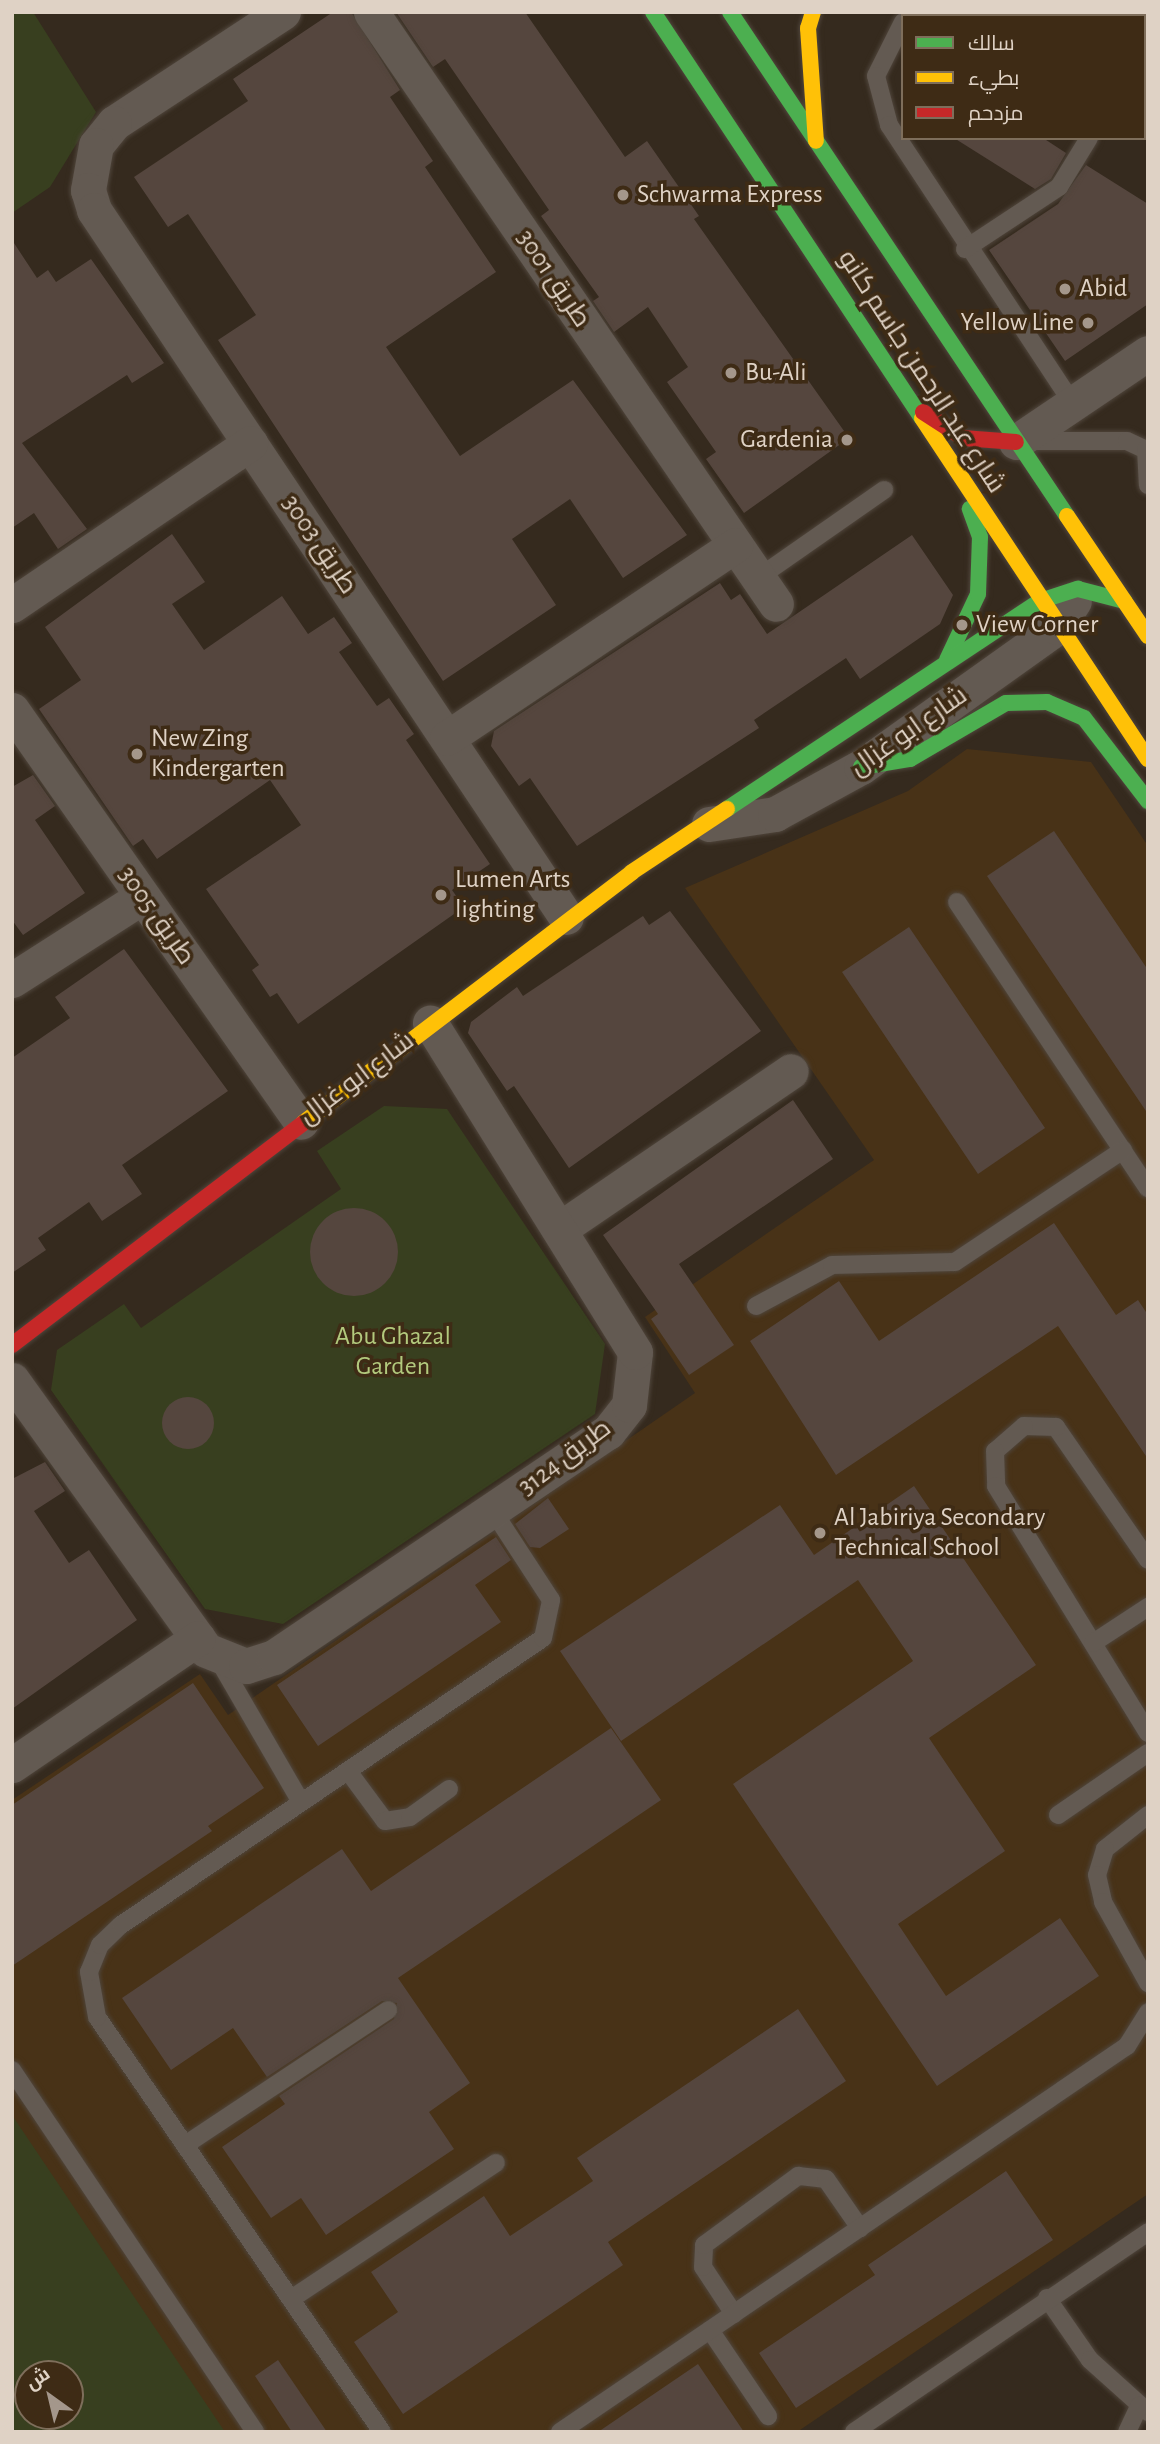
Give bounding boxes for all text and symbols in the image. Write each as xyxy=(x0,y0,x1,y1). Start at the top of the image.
legend xyxy=(901,14,1146,140)
text: سالك xyxy=(968,33,1015,54)
text: بطيء xyxy=(968,68,1019,89)
text: مزدحم xyxy=(968,103,1023,124)
place label: Schwarma Express xyxy=(637,179,823,211)
marker: Schwarma Express xyxy=(615,187,631,203)
street label: طريق 3001 xyxy=(509,224,597,334)
street label: شارع عبد الرحمن جاسم كانو xyxy=(831,245,1011,499)
place label: Abid xyxy=(1079,273,1127,305)
marker: Abid xyxy=(1057,281,1073,297)
place label: Yellow Line xyxy=(960,307,1074,339)
marker: Yellow Line xyxy=(1080,315,1096,331)
place label: Bu-Ali xyxy=(745,357,807,389)
marker: Bu-Ali xyxy=(723,365,739,381)
place label: Gardenia xyxy=(740,424,833,456)
marker: Gardenia xyxy=(839,432,855,448)
street label: طريق 3003 xyxy=(275,490,363,600)
place label: View Corner xyxy=(976,609,1098,641)
marker: View Corner xyxy=(954,617,970,633)
street label: شارع ابو غزال xyxy=(845,680,973,784)
place label: New Zing Kindergarten xyxy=(151,723,285,784)
marker: New Zing Kindergarten xyxy=(129,746,145,762)
street label: طريق 3005 xyxy=(111,861,201,971)
place label: Lumen Arts lighting xyxy=(455,864,570,926)
marker: Lumen Arts lighting xyxy=(433,887,449,903)
street label: شارع ابو غزال xyxy=(294,1026,420,1132)
park label: Abu Ghazal Garden xyxy=(335,1321,451,1382)
street label: طريق 3124 xyxy=(513,1413,617,1503)
place label: Al Jabiriya Secondary Technical School xyxy=(834,1502,1045,1564)
marker: Al Jabiriya Secondary Technical School xyxy=(812,1525,828,1541)
north arrow xyxy=(14,2360,84,2430)
text: ش xyxy=(23,2364,54,2394)

